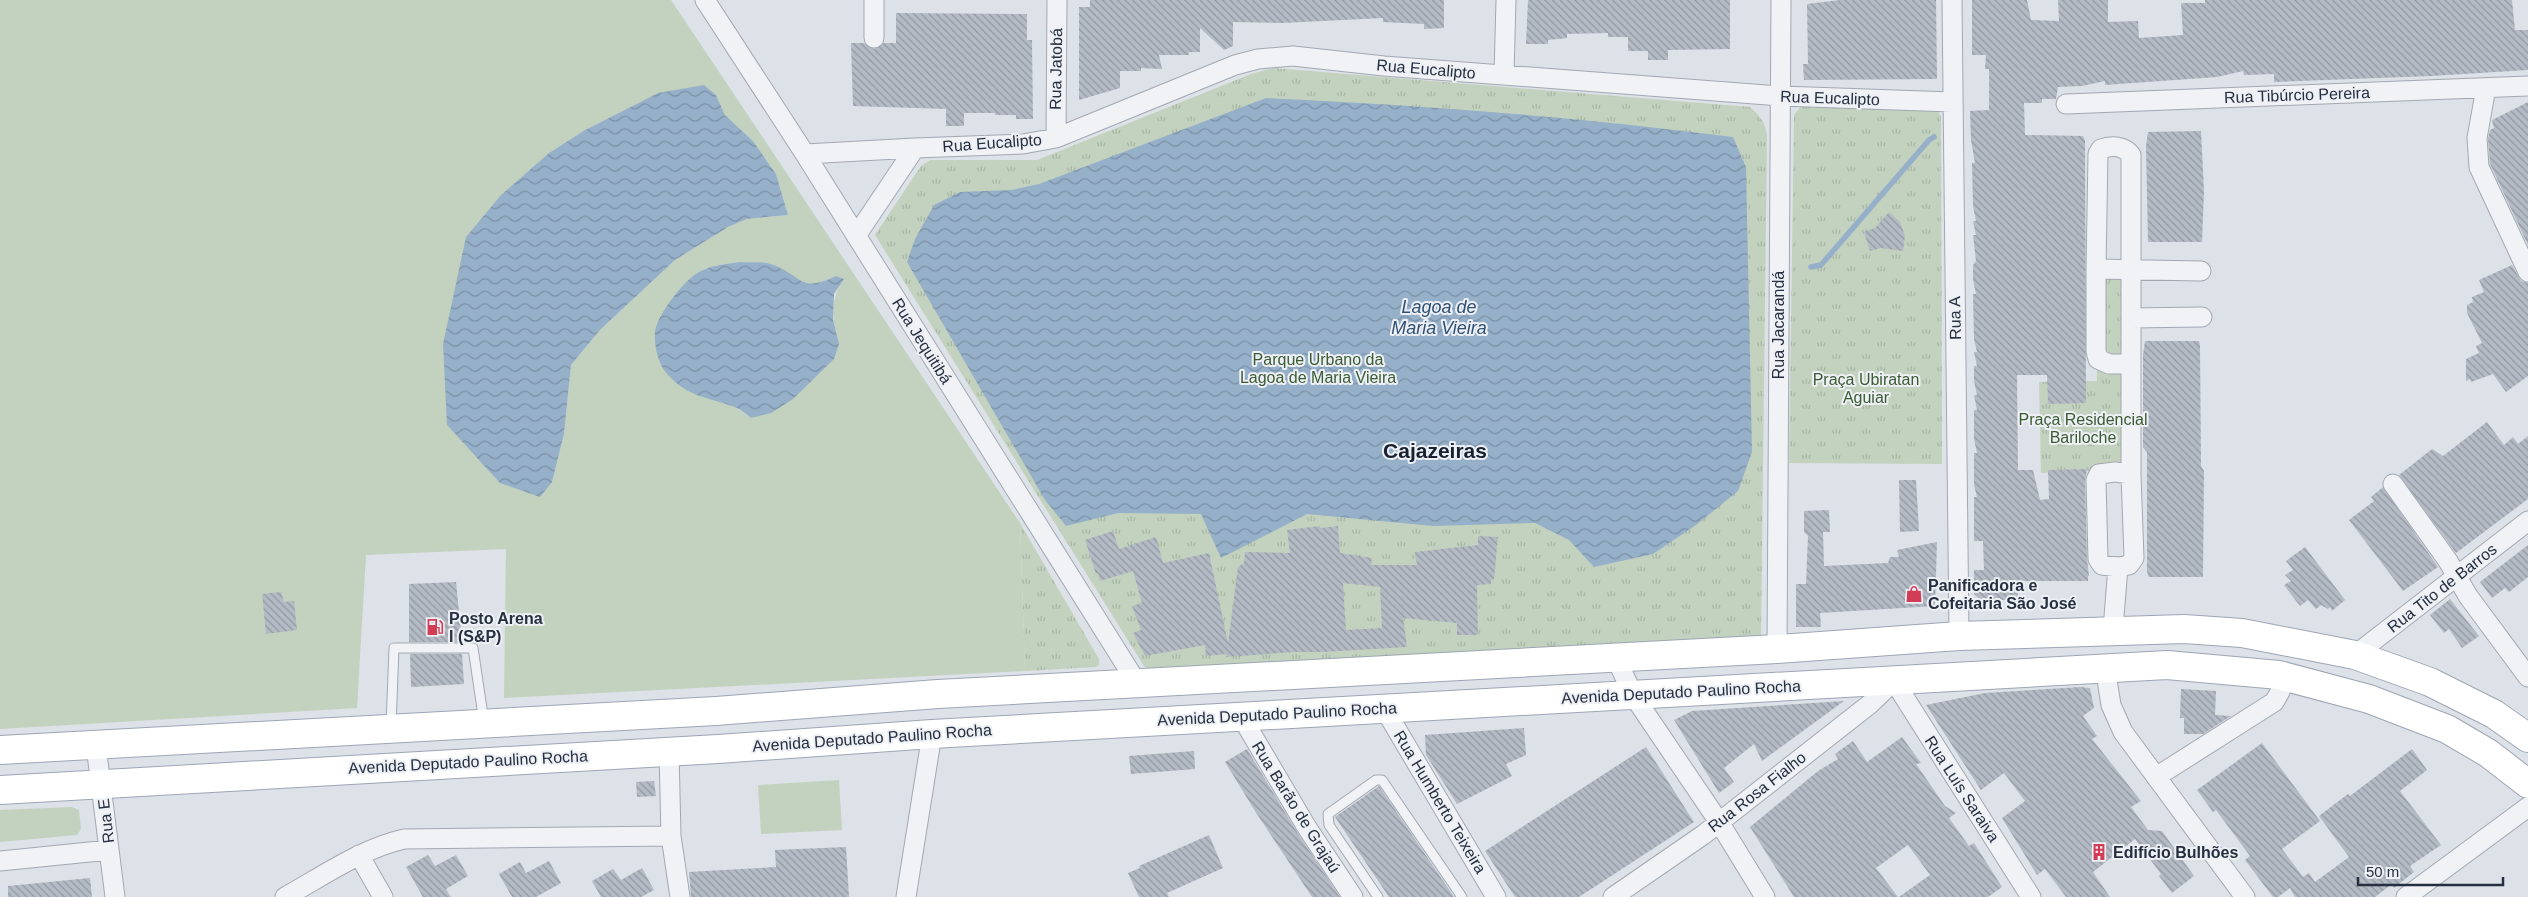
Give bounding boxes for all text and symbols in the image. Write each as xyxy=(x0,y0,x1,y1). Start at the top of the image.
street label: Rua Jatobá xyxy=(1047,28,1065,110)
street label: Rua Eucalipto xyxy=(1376,56,1476,82)
street label: Rua Tibúrcio Pereira xyxy=(2224,84,2370,106)
street label: Rua Eucalipto xyxy=(1780,88,1880,108)
street label: Rua Eucalipto xyxy=(942,131,1042,155)
street label: Rua Jacarandá xyxy=(1770,271,1787,379)
street label: Rua Jequitibá xyxy=(889,295,955,387)
street label: Rua A xyxy=(1946,296,1964,340)
water label: Lagoa de Maria Vieira xyxy=(1391,297,1487,338)
park label: Parque Urbano da Lagoa de Maria Vieira xyxy=(1240,351,1396,386)
park label: Praça Ubiratan Aguiar xyxy=(1813,371,1919,406)
park label: Praça Residencial Bariloche xyxy=(2019,411,2147,446)
district label: Cajazeiras xyxy=(1383,439,1487,462)
street label: Rua Tito de Barros xyxy=(2384,540,2500,636)
place label: Panificadora e Cofeitaria São José xyxy=(1928,577,2077,612)
shop icon: Panificadora e Cofeitaria São José xyxy=(1904,584,1924,604)
place label: Posto Arena I (S&P) xyxy=(449,610,543,645)
fuel station icon: Posto Arena I (S&P) xyxy=(425,617,445,637)
street label: Avenida Deputado Paulino Rocha xyxy=(1561,677,1801,707)
street label: Avenida Deputado Paulino Rocha xyxy=(1157,699,1397,729)
street label: Avenida Deputado Paulino Rocha xyxy=(752,721,992,755)
street label: Rua Humberto Teixeira xyxy=(1391,728,1489,876)
street label: Rua Luís Saraiva xyxy=(1921,733,2003,845)
street label: Rua Barão de Grajaú xyxy=(1249,738,1343,876)
street label: Avenida Deputado Paulino Rocha xyxy=(348,747,588,777)
street label: Rua Rosa Fialho xyxy=(1705,749,1809,835)
street label: Rua E xyxy=(95,798,117,844)
building icon: Edifício Bulhões xyxy=(2089,842,2109,862)
place label: Edifício Bulhões xyxy=(2113,844,2238,861)
scale bar xyxy=(2358,854,2503,886)
text: 50 m xyxy=(2366,863,2399,880)

